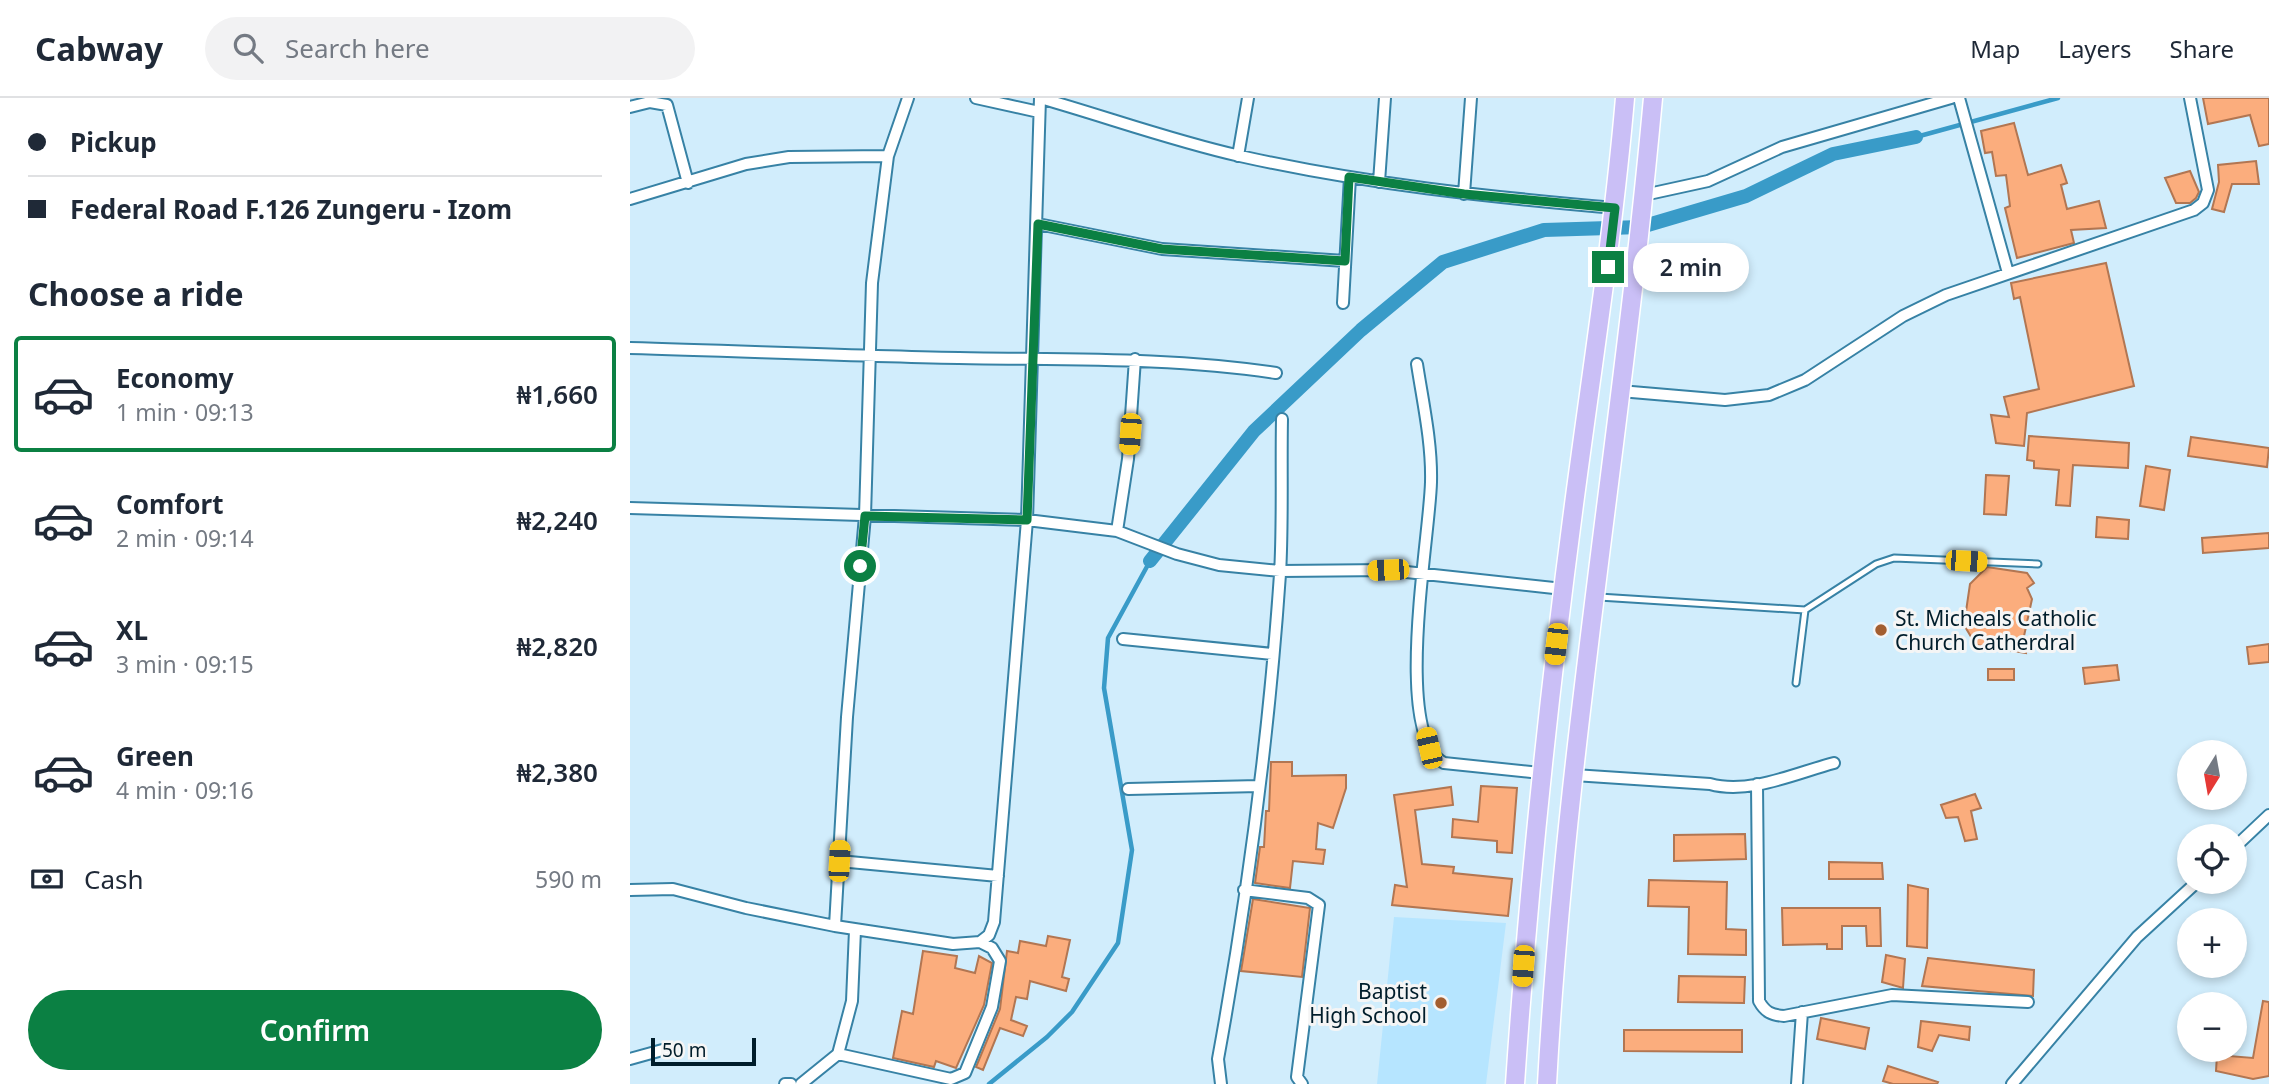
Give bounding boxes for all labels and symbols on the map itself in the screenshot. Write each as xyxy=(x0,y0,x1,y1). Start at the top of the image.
callout: 2 min xyxy=(1632,242,1748,292)
route end xyxy=(1592,251,1624,283)
car xyxy=(1119,412,1142,456)
car xyxy=(1945,549,1988,573)
route start xyxy=(844,550,876,582)
car xyxy=(1367,559,1410,581)
place label: St. Micheals Catholic Church Catherdral xyxy=(1895,604,2097,656)
car xyxy=(1544,622,1569,666)
marker: St. Micheals Catholic Church Catherdral xyxy=(1873,622,1889,638)
car xyxy=(1415,725,1444,771)
north arrow xyxy=(2177,740,2247,810)
car xyxy=(828,839,851,883)
car xyxy=(1512,944,1535,988)
place label: Baptist High School xyxy=(1309,977,1427,1029)
marker: Baptist High School xyxy=(1433,995,1449,1011)
scale bar xyxy=(651,1035,756,1067)

